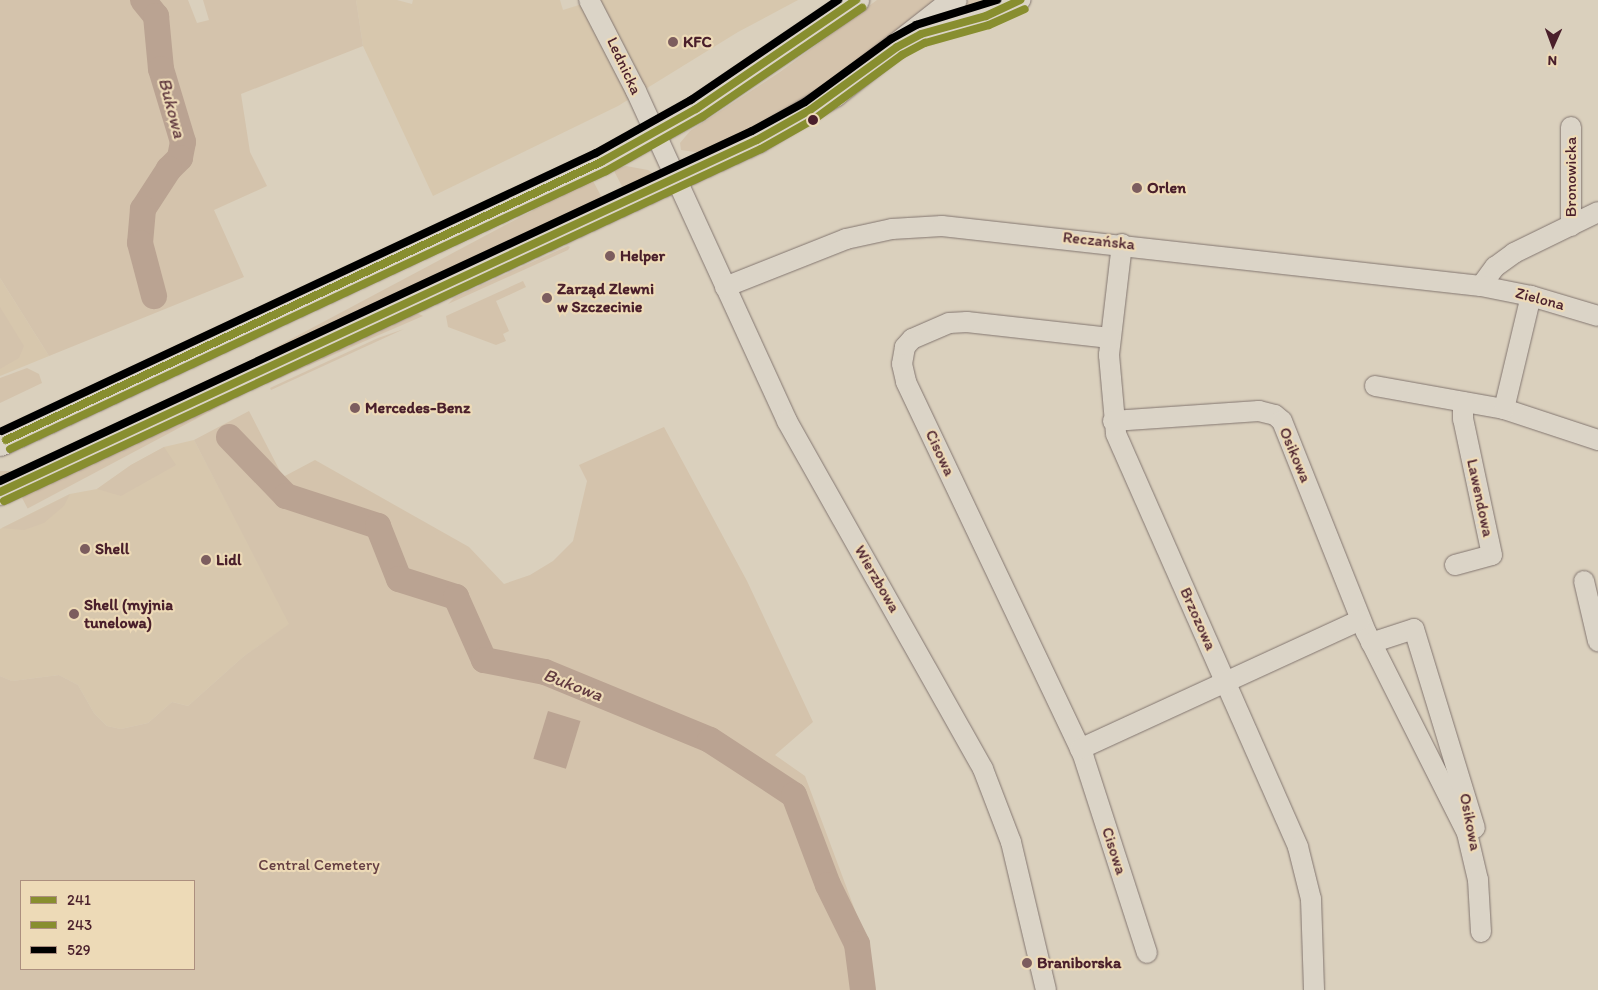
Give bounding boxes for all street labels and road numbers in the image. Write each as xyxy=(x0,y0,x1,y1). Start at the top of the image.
street label: Lednicka xyxy=(602,34,646,98)
street label: Bronowicka xyxy=(1561,137,1581,217)
street label: Reczańska xyxy=(1062,228,1136,254)
street label: Zielona xyxy=(1513,283,1567,315)
street label: Osikowa xyxy=(1275,424,1315,486)
street label: Cisowa xyxy=(921,427,959,479)
street label: Lawendowa xyxy=(1462,457,1498,539)
street label: Wierzbowa xyxy=(850,542,904,616)
street label: Brzozowa xyxy=(1176,585,1220,653)
street label: Osikowa xyxy=(1455,792,1485,852)
street label: Cisowa xyxy=(1097,825,1131,877)

